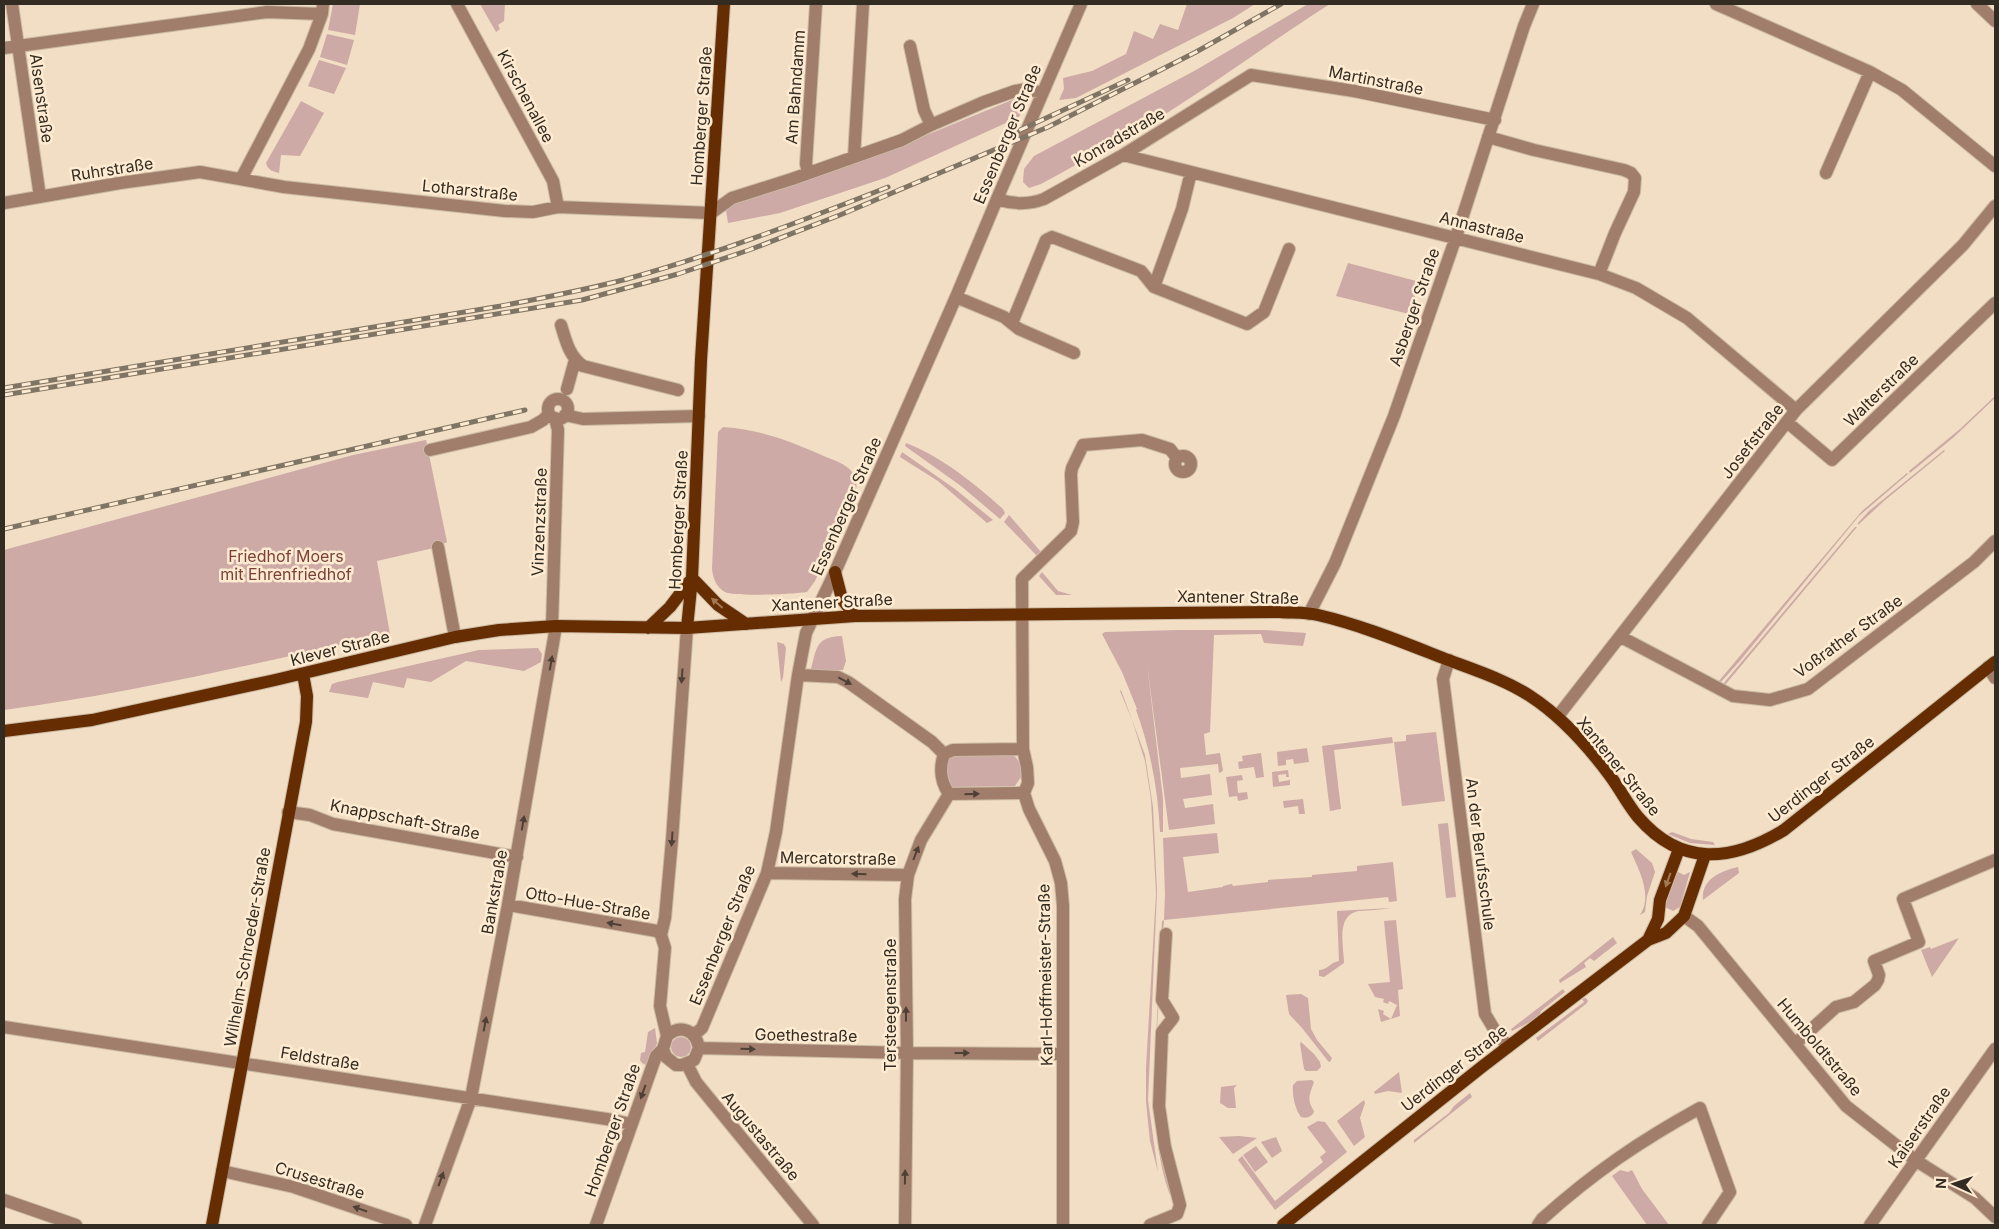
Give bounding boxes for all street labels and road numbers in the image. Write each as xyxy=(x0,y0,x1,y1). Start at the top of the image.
street label: Am Bahndamm xyxy=(781,29,809,145)
street label: Kirschenallee xyxy=(493,46,559,146)
street label: Homberger Straße xyxy=(686,46,716,186)
street label: Alsenstraße xyxy=(26,52,58,144)
street label: Essenberger Straße xyxy=(969,61,1045,207)
street label: Martinstraße xyxy=(1327,61,1425,99)
street label: Konradstraße xyxy=(1070,103,1168,171)
street label: Ruhrstraße xyxy=(69,153,155,185)
street label: Lotharstraße xyxy=(421,175,519,205)
street label: Annastraße xyxy=(1437,207,1527,247)
street label: Asberger Straße xyxy=(1384,245,1444,369)
street label: Walterstraße xyxy=(1839,349,1923,431)
street label: Josefstraße xyxy=(1716,399,1788,483)
street label: Essenberger Straße xyxy=(806,434,886,578)
street label: Homberger Straße xyxy=(664,450,692,590)
street label: Vinzenzstraße xyxy=(527,467,551,577)
street label: Xantener Straße xyxy=(1177,586,1299,608)
street label: Xantener Straße xyxy=(771,589,893,615)
street label: Voßrather Straße xyxy=(1790,590,1906,682)
street label: Klever Straße xyxy=(288,626,392,670)
street label: Xantener Straße xyxy=(1573,712,1665,820)
street label: Uerdinger Straße xyxy=(1764,731,1878,827)
street label: An der Berufsschule xyxy=(1462,777,1500,931)
street label: Knappschaft-Straße xyxy=(328,795,482,843)
street label: Wilhelm-Schroeder-Straße xyxy=(220,845,274,1049)
street label: Mercatorstraße xyxy=(780,847,896,869)
street label: Bankstraße xyxy=(477,848,511,936)
street label: Essenberger Straße xyxy=(685,862,759,1008)
street label: Otto-Hue-Straße xyxy=(524,882,652,924)
street label: Karl-Hoffmeister-Straße xyxy=(1033,884,1057,1066)
street label: Tersteegenstraße xyxy=(880,938,900,1072)
street label: Humboldtstraße xyxy=(1773,994,1867,1100)
street label: Uerdinger Straße xyxy=(1397,1020,1511,1116)
street label: Goethestraße xyxy=(754,1024,858,1046)
street label: Feldstraße xyxy=(279,1042,361,1074)
street label: Homberger Straße xyxy=(580,1061,644,1199)
street label: Kaiserstraße xyxy=(1883,1082,1955,1172)
street label: Augustastraße xyxy=(718,1087,804,1185)
street label: Crusestraße xyxy=(273,1157,367,1203)

